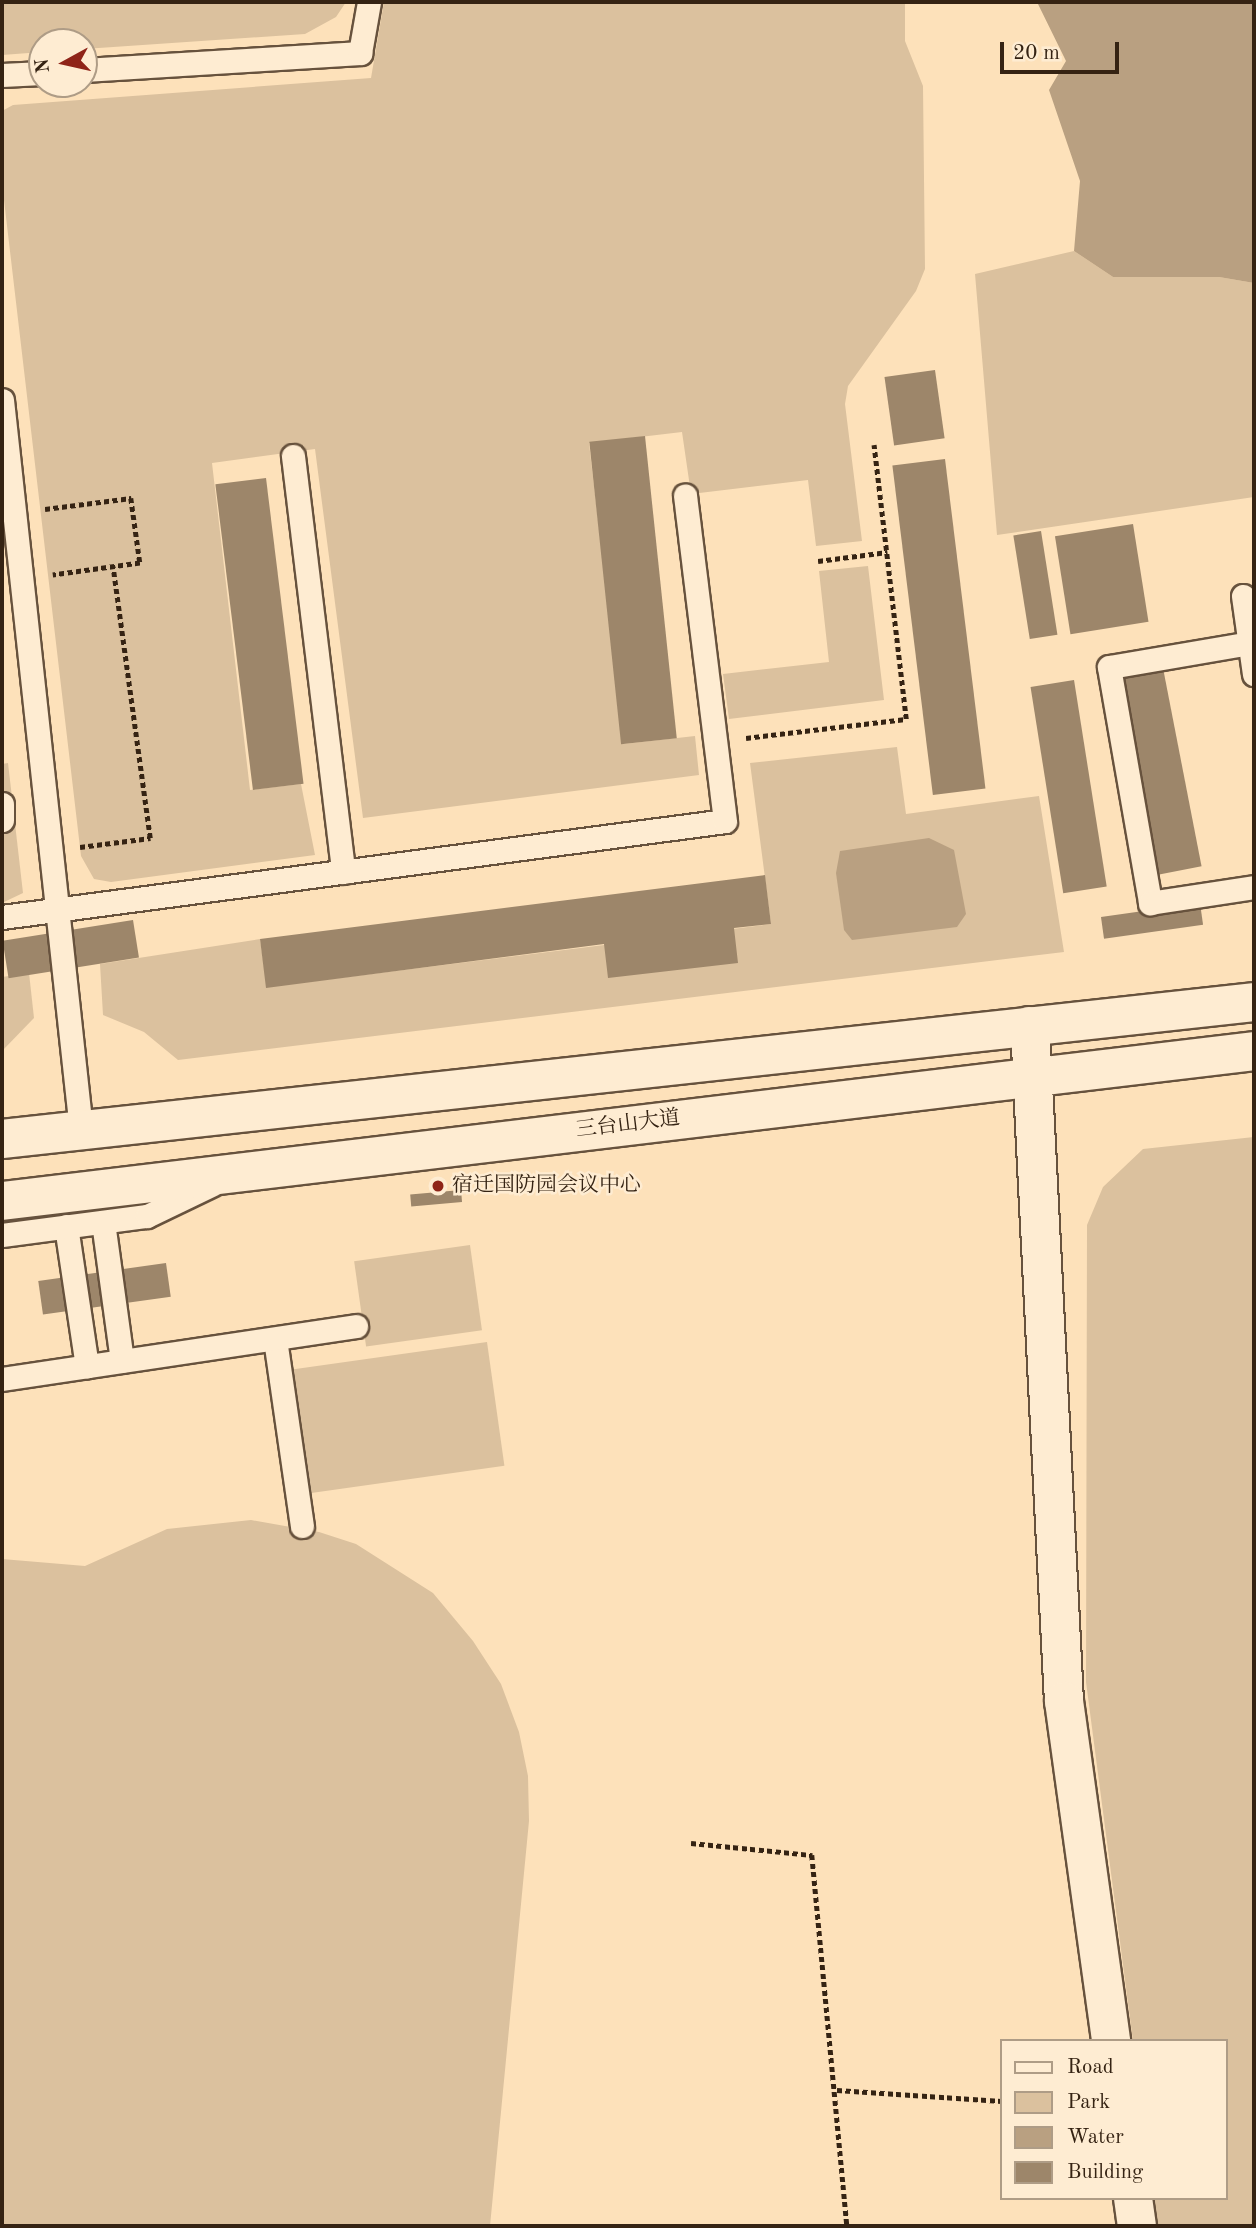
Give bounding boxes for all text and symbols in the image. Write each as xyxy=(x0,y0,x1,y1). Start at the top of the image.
north arrow xyxy=(28,28,98,98)
scale bar xyxy=(1004,28,1123,72)
text: 20 m xyxy=(1013,43,1060,64)
text: N xyxy=(33,57,54,74)
street label: 三台山大道 xyxy=(574,1106,682,1144)
place label: 宿迁国防园会议中心 xyxy=(452,1173,641,1199)
marker: 宿迁国防园会议中心 xyxy=(430,1178,446,1194)
legend xyxy=(1000,2039,1228,2200)
text: Road xyxy=(1067,2057,1114,2078)
text: Park xyxy=(1067,2092,1110,2113)
text: Water xyxy=(1067,2127,1124,2148)
text: Building xyxy=(1067,2162,1143,2183)

